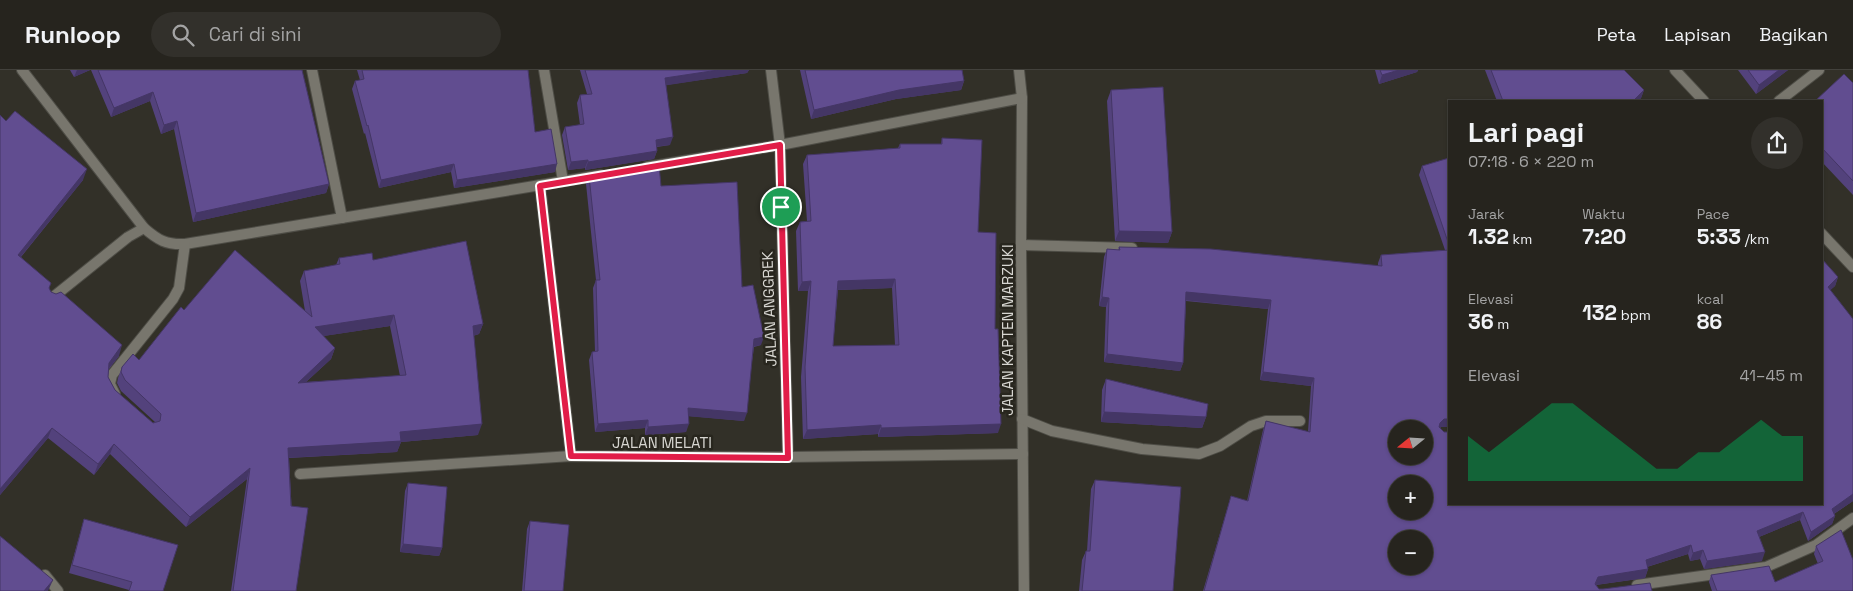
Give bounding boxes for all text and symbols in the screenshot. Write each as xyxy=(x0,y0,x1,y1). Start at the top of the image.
search box xyxy=(151,12,501,57)
text: Runloop xyxy=(25,19,121,50)
icon: search xyxy=(169,21,197,49)
text: Cari di sini xyxy=(209,22,301,47)
text: Peta xyxy=(1597,23,1636,46)
text: Lapisan xyxy=(1664,23,1731,46)
text: Bagikan xyxy=(1759,23,1828,46)
text: Lari pagi xyxy=(1468,114,1584,150)
button: share xyxy=(1751,117,1803,169)
text: 07:18 · 6 × 220 m xyxy=(1468,151,1594,172)
pin xyxy=(760,186,802,228)
icon: arrive xyxy=(767,193,795,221)
text: Jarak xyxy=(1468,205,1505,223)
text: Waktu xyxy=(1582,205,1625,223)
text: Pace xyxy=(1697,205,1729,223)
text: 1.32 xyxy=(1468,223,1509,250)
text: 7:20 xyxy=(1582,223,1626,250)
text: 5:33 xyxy=(1697,223,1741,250)
text: km xyxy=(1509,230,1532,248)
text: /km xyxy=(1741,230,1769,248)
street label: JALAN KAPTEN MARZUKI xyxy=(998,244,1017,416)
street label: JALAN ANGGREK xyxy=(757,251,781,367)
text: Elevasi xyxy=(1468,290,1513,308)
text: kcal xyxy=(1697,290,1724,308)
text: 132 xyxy=(1582,299,1617,326)
text: bpm xyxy=(1617,306,1651,324)
text: 36 xyxy=(1468,308,1494,335)
text: 86 xyxy=(1697,308,1722,335)
text: m xyxy=(1494,315,1509,333)
text: Elevasi xyxy=(1468,365,1520,386)
text: 41–45 m xyxy=(1740,365,1803,386)
north arrow xyxy=(1388,420,1432,465)
map controls xyxy=(1388,420,1433,575)
street label: JALAN MELATI xyxy=(612,433,712,452)
button: + xyxy=(1388,475,1433,520)
button: − xyxy=(1388,530,1433,575)

